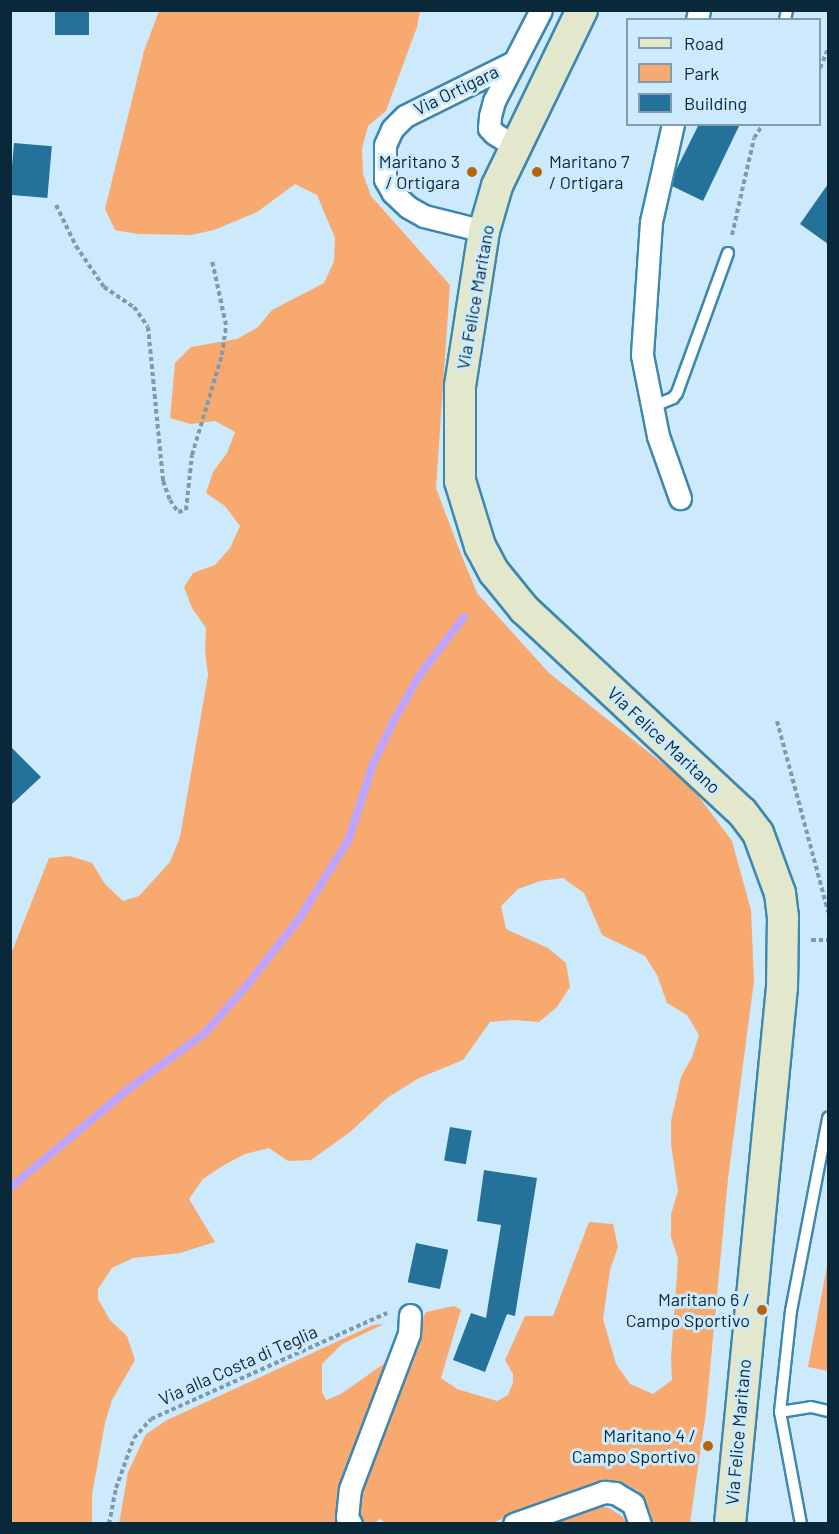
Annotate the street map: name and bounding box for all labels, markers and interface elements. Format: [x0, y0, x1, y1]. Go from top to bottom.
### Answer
legend [626, 18, 821, 126]
text: Road [684, 32, 724, 54]
street label: Via Ortigara [410, 60, 502, 120]
text: Park [684, 62, 719, 84]
text: Building [684, 92, 747, 114]
place label: Maritano 3 / Ortigara [379, 151, 460, 194]
place label: Maritano 7 / Ortigara [549, 151, 629, 194]
marker: Maritano 3 / Ortigara [465, 165, 479, 179]
marker: Maritano 7 / Ortigara [530, 165, 544, 179]
street label: Via Felice Maritano [452, 223, 498, 371]
street label: Via Felice Maritano [603, 682, 725, 798]
place label: Maritano 6 / Campo Sportivo [626, 1289, 750, 1332]
marker: Maritano 6 / Campo Sportivo [755, 1303, 769, 1317]
street label: Via alla Costa di Teglia [155, 1320, 321, 1410]
street label: Via Felice Maritano [721, 1358, 755, 1506]
place label: Maritano 4 / Campo Sportivo [572, 1425, 696, 1468]
marker: Maritano 4 / Campo Sportivo [701, 1439, 715, 1453]

